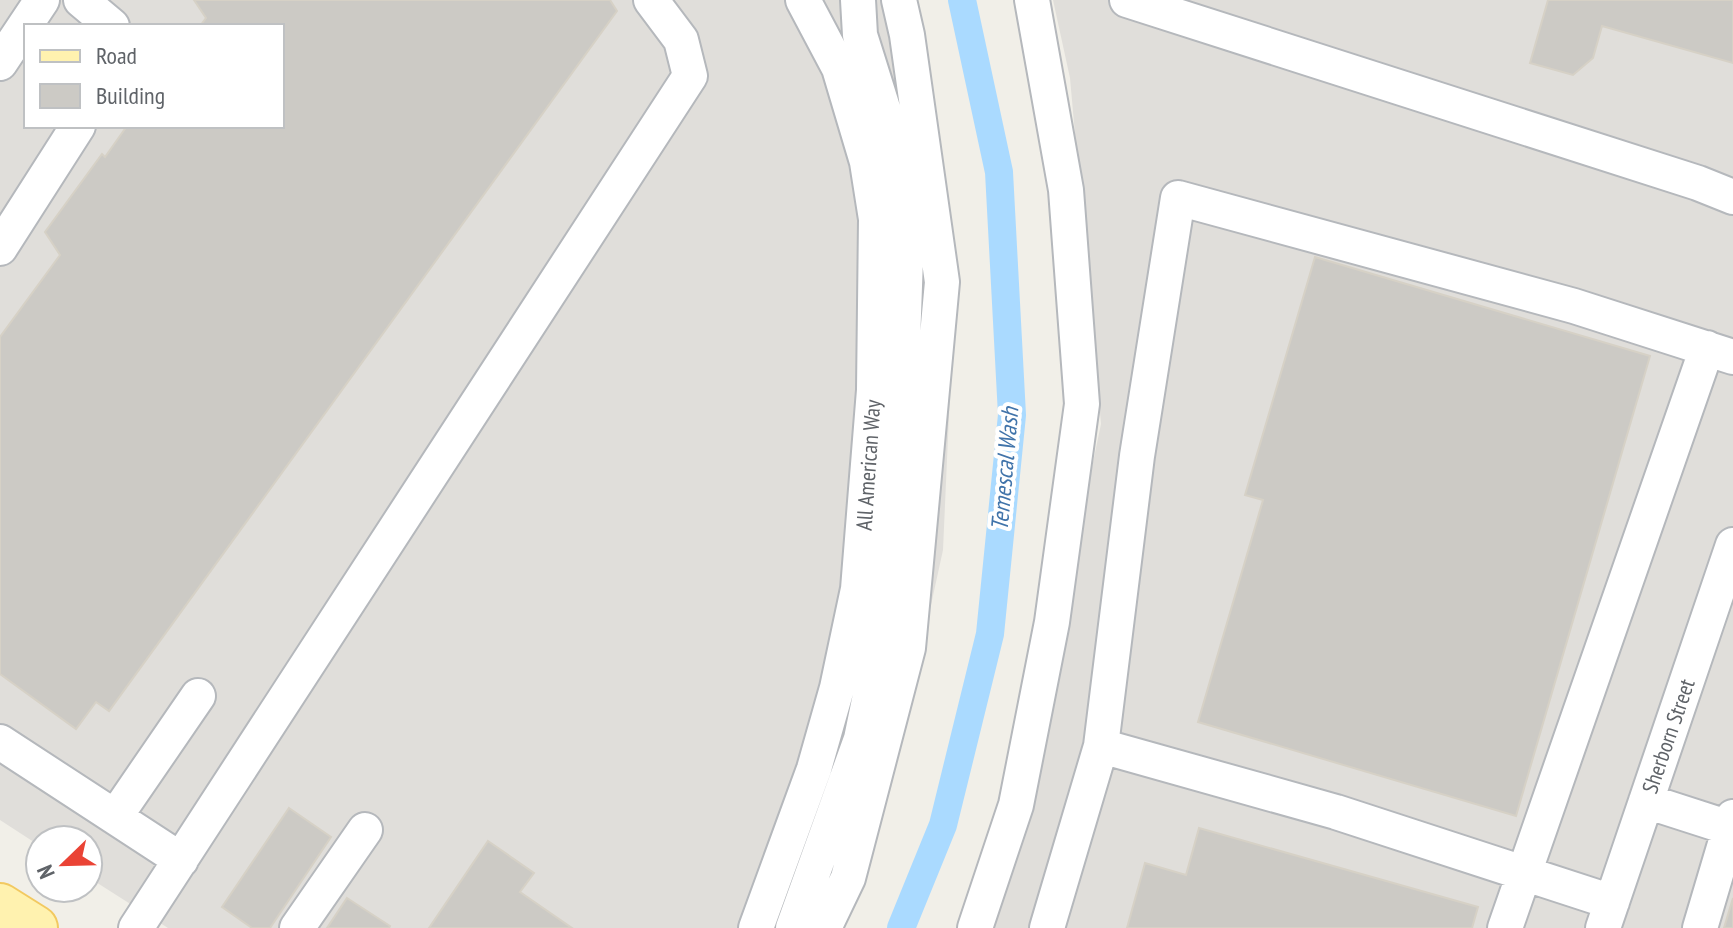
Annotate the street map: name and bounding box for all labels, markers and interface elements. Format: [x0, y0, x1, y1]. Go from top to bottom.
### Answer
legend [24, 24, 284, 128]
text: Road [96, 40, 137, 71]
text: Building [96, 80, 165, 111]
street label: All American Way [849, 398, 887, 531]
water label: Temescal Wash [984, 404, 1025, 532]
street label: Sherborn Street [1635, 675, 1701, 797]
north arrow [24, 824, 104, 904]
text: N [30, 861, 61, 883]

